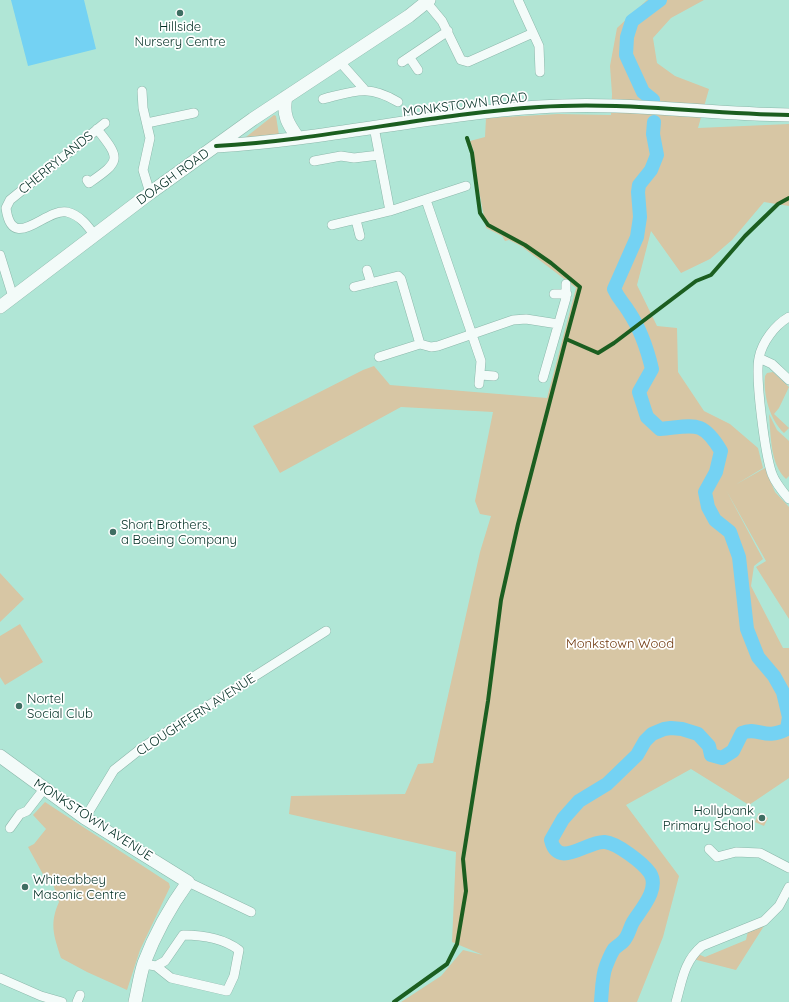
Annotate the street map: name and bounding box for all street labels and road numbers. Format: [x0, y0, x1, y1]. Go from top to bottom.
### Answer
street label: MONKSTOWN ROAD [402, 90, 528, 120]
street label: CHERRYLANDS [16, 128, 96, 198]
street label: DOAGH ROAD [134, 145, 212, 209]
street label: CLOUGHFERN AVENUE [134, 671, 258, 759]
street label: MONKSTOWN AVENUE [31, 776, 155, 864]

